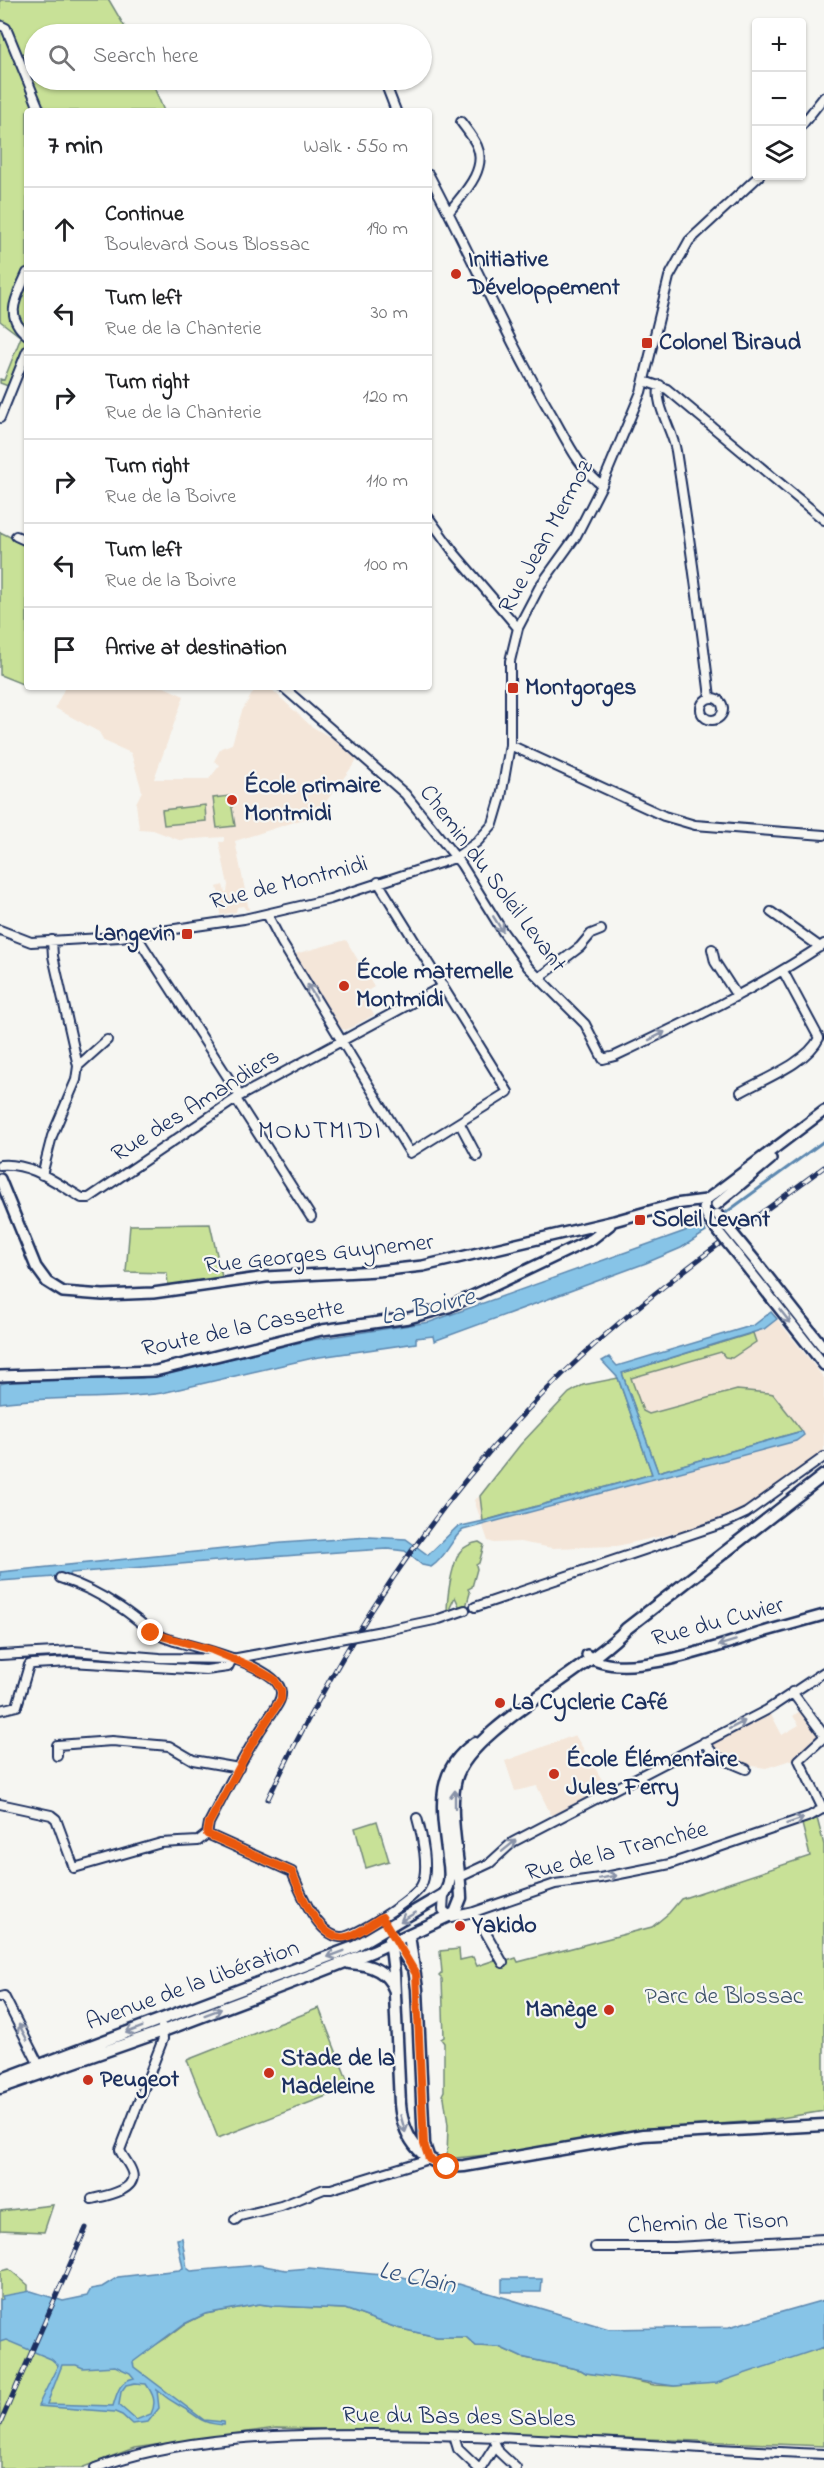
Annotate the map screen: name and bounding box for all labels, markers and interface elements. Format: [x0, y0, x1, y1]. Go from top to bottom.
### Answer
map controls [752, 18, 806, 180]
button: + [752, 18, 806, 72]
search box [24, 24, 432, 90]
icon: search [45, 41, 78, 74]
text: Search here [93, 41, 198, 73]
button: − [752, 72, 806, 126]
button: layers [752, 126, 806, 180]
text: 7 min [48, 128, 103, 166]
text: Walk · 550 m [303, 133, 408, 162]
text: Continue [105, 199, 184, 231]
icon: ahead [48, 213, 81, 246]
text: 190 m [366, 215, 408, 244]
text: Boulevard Sous Blossac [105, 231, 309, 260]
place label: Initiative Développement [467, 243, 621, 306]
marker: Initiative Développement [449, 267, 463, 281]
text: Turn left [105, 283, 182, 315]
icon: left [48, 297, 81, 330]
text: 30 m [371, 299, 408, 328]
text: Rue de la Chanterie [105, 315, 261, 344]
place label: Colonel Biraud [659, 326, 802, 361]
marker: Colonel Biraud [640, 336, 654, 350]
text: Turn right [105, 367, 190, 399]
icon: right [48, 381, 81, 414]
text: 120 m [363, 383, 408, 412]
text: Rue de la Chanterie [105, 399, 261, 428]
text: Turn right [105, 451, 190, 483]
street label: Rue Jean Mermoz [490, 453, 604, 620]
icon: right [48, 465, 81, 498]
text: 110 m [366, 467, 408, 496]
text: Rue de la Boivre [105, 483, 236, 512]
text: Turn left [105, 535, 182, 567]
icon: left [48, 549, 81, 582]
text: 100 m [364, 551, 408, 580]
text: Rue de la Boivre [105, 567, 236, 596]
icon: arrive [48, 633, 81, 666]
text: Arrive at destination [105, 633, 287, 665]
place label: Montgorges [525, 671, 636, 707]
marker: Montgorges [506, 681, 520, 695]
place label: École primaire Montmidi [244, 769, 382, 832]
street label: Chemin du Soleil Levant [410, 778, 574, 980]
marker: École primaire Montmidi [225, 793, 239, 807]
street label: Rue de Montmidi [206, 847, 372, 921]
one-way arrow [492, 915, 504, 932]
place label: Langevin [94, 917, 175, 953]
marker: Langevin [180, 927, 194, 941]
place label: École maternelle Montmidi [356, 955, 514, 1018]
marker: École maternelle Montmidi [337, 979, 351, 993]
one-way arrow [305, 984, 317, 1001]
one-way arrow [648, 1030, 665, 1042]
street label: Rue des Amandiers [105, 1040, 287, 1172]
district label: MONTMIDI [258, 1113, 382, 1151]
place label: Soleil Levant [652, 1203, 771, 1238]
marker: Soleil Levant [633, 1213, 647, 1227]
street label: Rue Georges Guynemer [202, 1225, 436, 1285]
water label: La Boivre [377, 1278, 480, 1337]
street label: Route de la Cassette [139, 1290, 347, 1367]
one-way arrow [779, 1308, 792, 1324]
street label: Rue du Cuvier [648, 1588, 788, 1657]
route end [137, 1619, 163, 1645]
one-way arrow [718, 1638, 737, 1649]
place label: La Cyclerie Café [512, 1686, 669, 1722]
marker: La Cyclerie Café [493, 1696, 507, 1710]
one-way arrow [728, 1719, 746, 1731]
place label: École Élémentaire Jules Ferry [566, 1743, 739, 1807]
marker: École Élémentaire Jules Ferry [547, 1767, 561, 1781]
one-way arrow [449, 1790, 461, 1810]
street label: Rue de la Tranchée [522, 1812, 712, 1892]
one-way arrow [785, 1815, 804, 1826]
one-way arrow [501, 1840, 517, 1853]
one-way arrow [598, 1871, 618, 1882]
place label: Yakido [471, 1909, 537, 1944]
one-way arrow [400, 1911, 417, 1923]
marker: Yakido [453, 1919, 467, 1933]
street label: Avenue de la Libération [81, 1931, 305, 2041]
one-way arrow [327, 1949, 345, 1960]
park label: Parc de Blossac [644, 1980, 804, 2015]
place label: Manège [525, 1993, 598, 2029]
marker: Manège [602, 2003, 616, 2017]
one-way arrow [203, 2005, 222, 2016]
one-way arrow [17, 2024, 29, 2041]
one-way arrow [125, 2025, 143, 2036]
place label: Stade de la Madeleine [281, 2042, 395, 2105]
place label: Peugeot [100, 2063, 180, 2099]
marker: Stade de la Madeleine [262, 2066, 276, 2080]
marker: Peugeot [81, 2073, 95, 2087]
one-way arrow [398, 2114, 410, 2133]
route start [433, 2153, 459, 2179]
street label: Chemin de Tison [627, 2204, 789, 2244]
water label: Le Clain [375, 2252, 460, 2306]
street label: Rue du Bas des Sables [342, 2398, 576, 2438]

